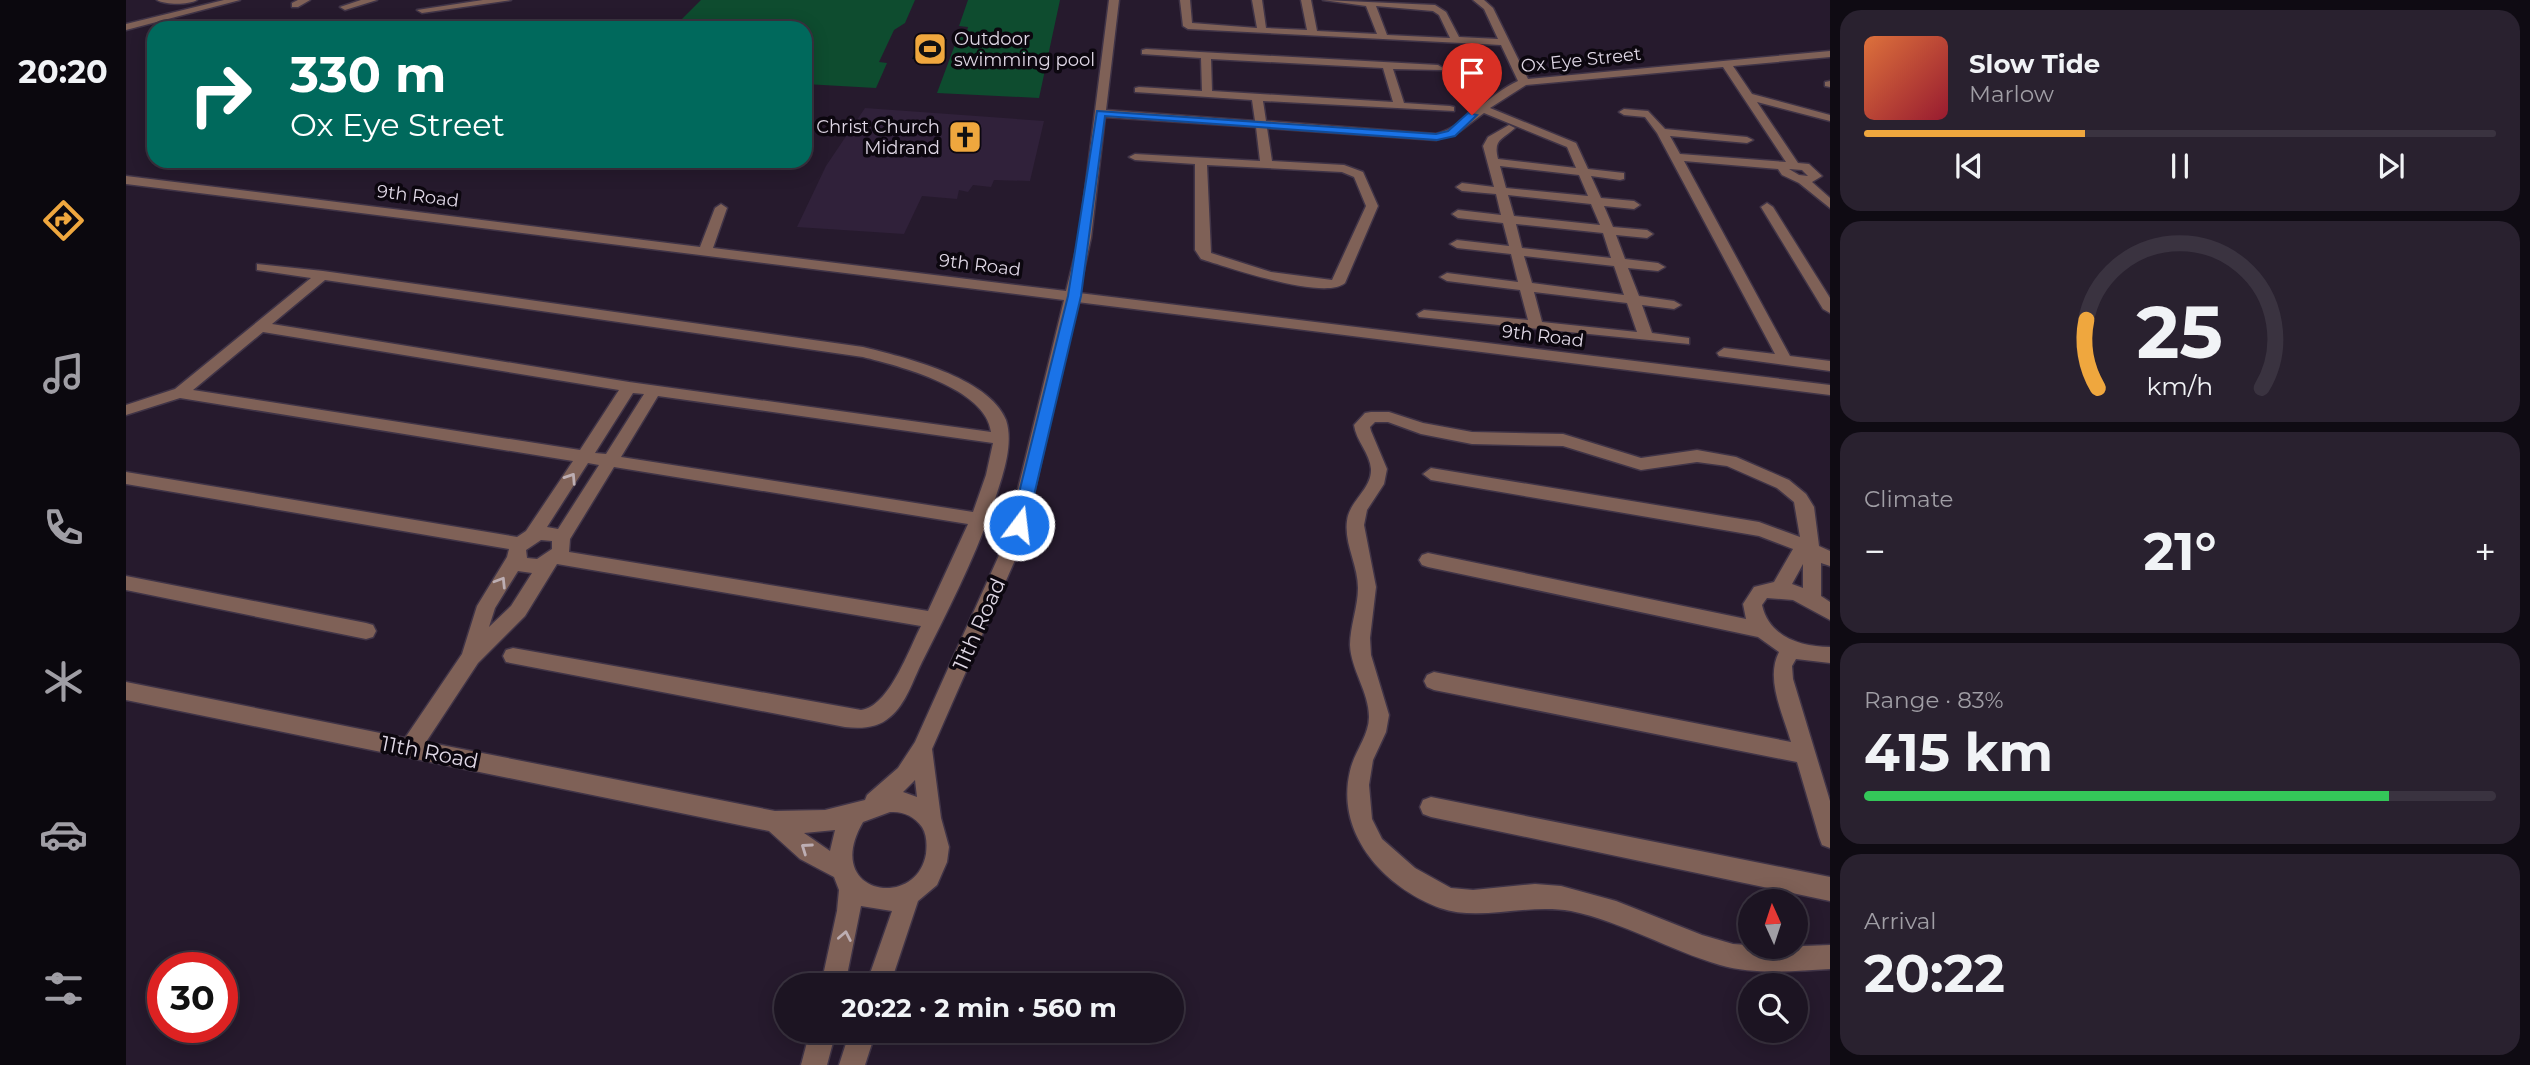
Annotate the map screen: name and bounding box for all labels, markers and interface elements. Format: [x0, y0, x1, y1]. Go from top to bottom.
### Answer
place label: Outdoor swimming pool [954, 28, 1095, 71]
sports icon: Outdoor swimming pool [911, 30, 949, 68]
pin [1442, 43, 1502, 115]
street label: Ox Eye Street [1520, 43, 1642, 77]
text: 330 m [290, 45, 446, 104]
text: Slow Tide [1969, 48, 2100, 80]
icon: right [175, 49, 266, 140]
text: 20:20 [18, 52, 108, 91]
icon: arrive [1453, 54, 1491, 92]
text: Marlow [1969, 80, 2054, 108]
text: Ox Eye Street [290, 105, 505, 144]
place label: Christ Church Midrand [816, 116, 940, 159]
church icon: Christ Church Midrand [946, 118, 984, 156]
icon: previous [1950, 147, 1988, 185]
icon: pause [2161, 147, 2199, 185]
icon: next [2372, 147, 2410, 185]
street label: 9th Road [376, 180, 460, 212]
icon: directions [39, 196, 88, 245]
street label: 9th Road [938, 249, 1022, 281]
text: 25 [2137, 288, 2223, 376]
street label: 9th Road [1501, 320, 1585, 352]
icon: music [39, 349, 88, 398]
text: km/h [2147, 370, 2213, 400]
one-way arrow [562, 473, 575, 486]
text: Climate [1864, 485, 1953, 513]
position arrow [982, 488, 1056, 562]
icon: phone [39, 503, 88, 552]
text: 21° [2144, 520, 2216, 583]
text: − [1864, 528, 1886, 575]
text: + [2474, 528, 2496, 575]
street label: 11th Road [948, 574, 1010, 674]
one-way arrow [493, 577, 506, 590]
icon: climate [39, 657, 88, 706]
text: Range · 83% [1864, 686, 2004, 714]
text: 415 km [1864, 721, 2053, 784]
street label: 11th Road [379, 730, 481, 774]
icon: car [39, 810, 88, 859]
one-way arrow [801, 844, 814, 856]
north arrow [1738, 889, 1808, 959]
map controls [1738, 889, 1808, 1043]
text: Arrival [1864, 907, 1937, 935]
one-way arrow [836, 930, 851, 942]
text: 20:22 [1864, 942, 2005, 1005]
speed limit sign: 30 [147, 952, 238, 1043]
icon: filters [39, 964, 88, 1013]
button: search [1738, 973, 1808, 1043]
text: 20:22 · 2 min · 560 m [841, 992, 1117, 1024]

